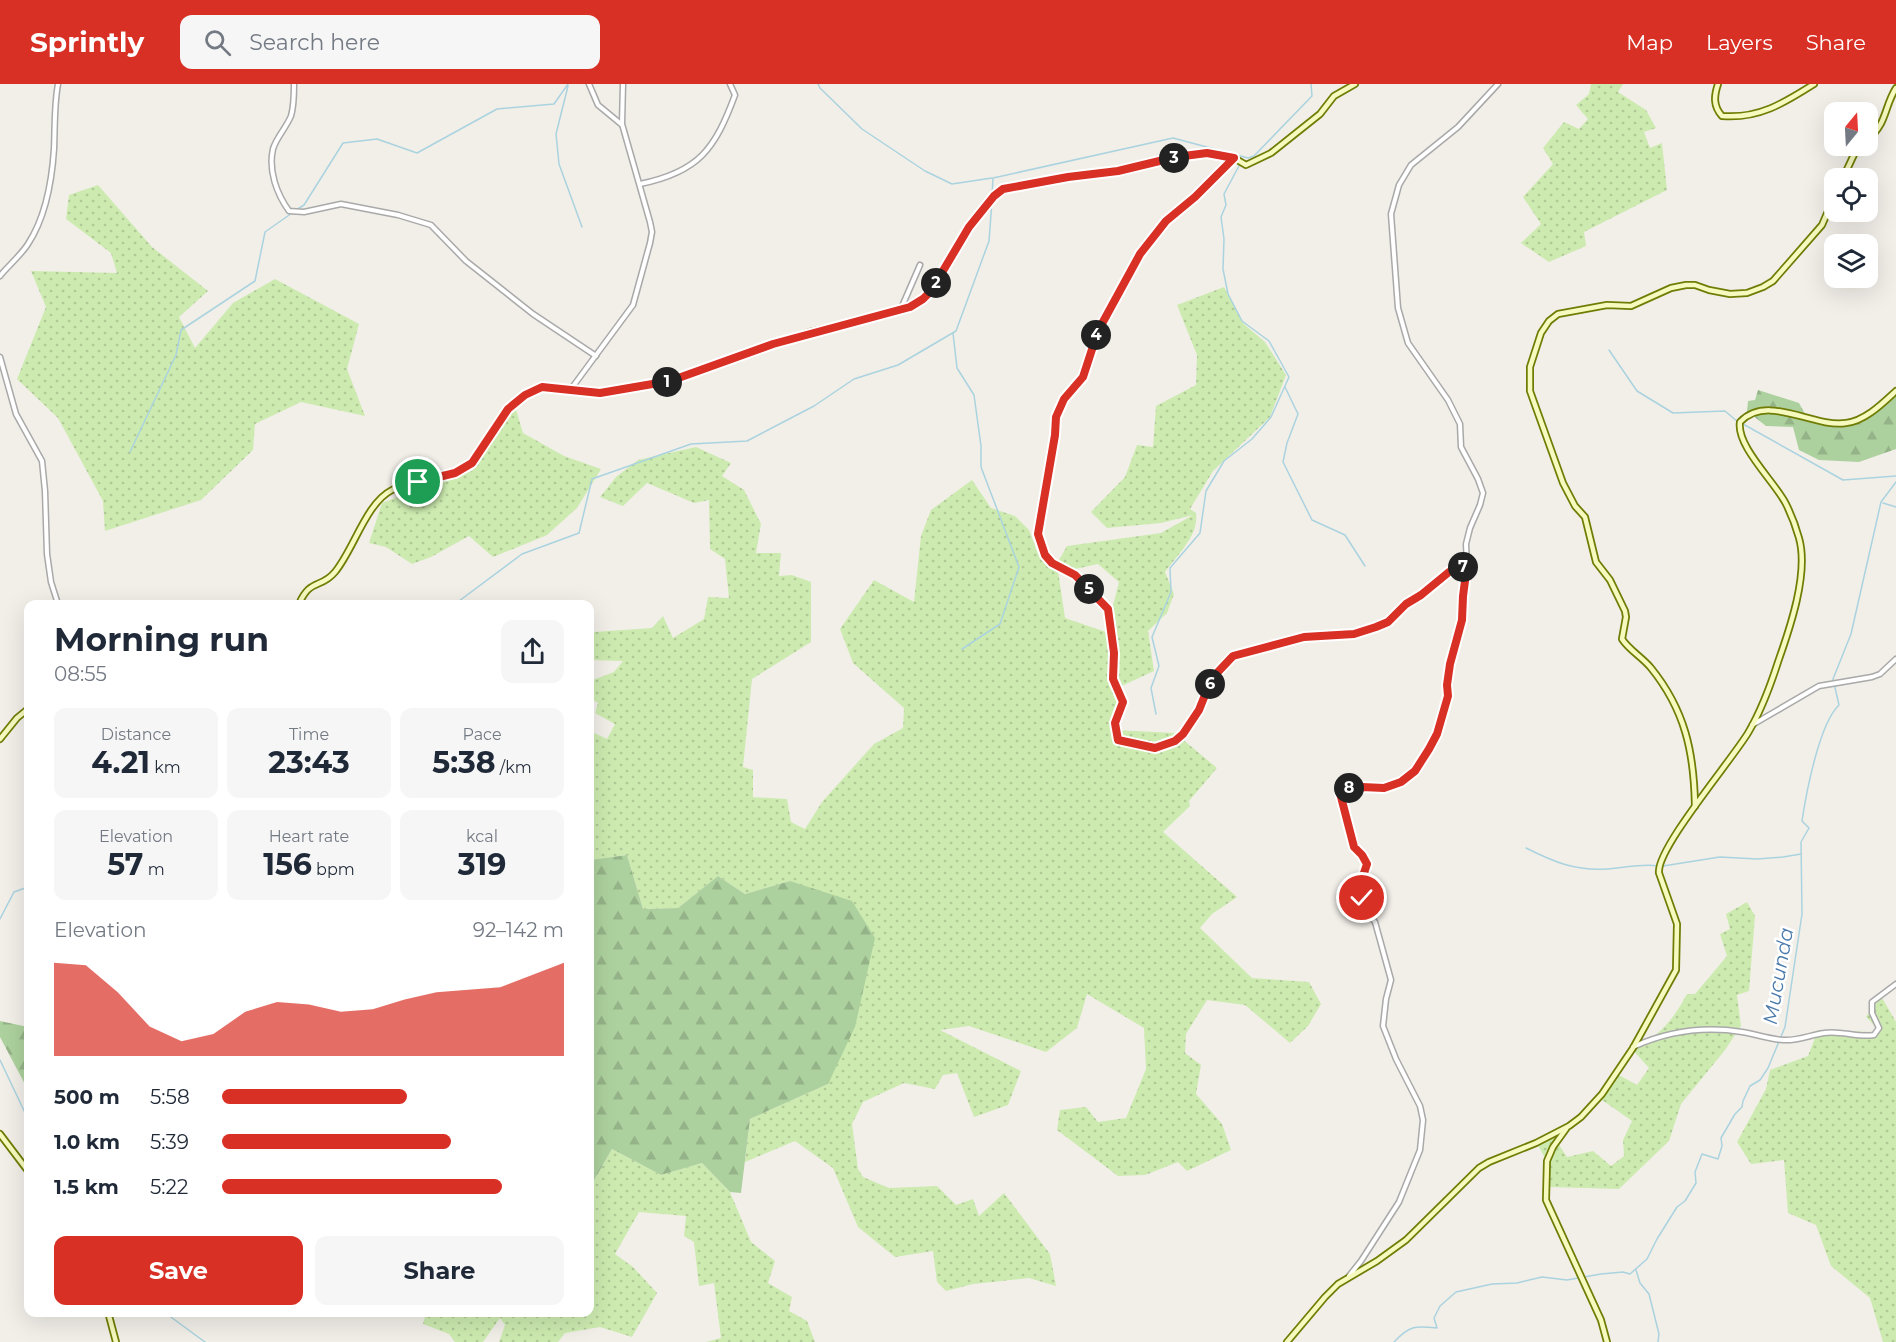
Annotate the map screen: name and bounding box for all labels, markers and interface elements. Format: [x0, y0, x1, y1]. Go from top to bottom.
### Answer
search box [180, 15, 600, 69]
text: Sprintly [30, 25, 144, 59]
icon: search [201, 26, 234, 59]
text: Search here [249, 29, 380, 56]
text: Map [1626, 30, 1673, 55]
text: Layers [1706, 30, 1773, 55]
text: Share [1806, 30, 1866, 55]
north arrow [1824, 102, 1878, 156]
map controls [1824, 102, 1878, 288]
pin: 3 [1159, 143, 1189, 173]
text: 3 [1169, 148, 1179, 167]
button: locate [1824, 168, 1878, 222]
button: layers [1824, 234, 1878, 288]
pin: 2 [921, 268, 951, 298]
text: 2 [931, 273, 941, 292]
pin: 4 [1081, 320, 1111, 350]
text: 4 [1090, 325, 1102, 344]
pin: 1 [652, 367, 682, 397]
text: 1 [664, 372, 670, 391]
pin [392, 456, 443, 507]
icon: arrive [401, 465, 434, 498]
pin: 7 [1448, 552, 1478, 582]
text: 7 [1458, 557, 1468, 576]
pin: 5 [1074, 574, 1104, 604]
text: 5 [1084, 579, 1094, 598]
text: Morning run [54, 619, 269, 659]
button: share [501, 620, 564, 683]
text: 08:55 [54, 662, 107, 686]
pin: 6 [1195, 669, 1225, 699]
text: 6 [1205, 674, 1215, 693]
text: Distance [101, 725, 171, 744]
text: Time [289, 725, 329, 744]
text: Pace [462, 725, 502, 744]
text: 4.21 [91, 744, 150, 781]
text: 23:43 [268, 744, 350, 781]
text: 5:38 [432, 744, 496, 781]
text: km [150, 758, 181, 777]
text: /km [496, 758, 532, 777]
pin: 8 [1334, 773, 1364, 803]
text: 8 [1344, 778, 1354, 797]
text: Elevation [99, 827, 173, 846]
text: Heart rate [269, 827, 349, 846]
text: kcal [466, 827, 498, 846]
text: 57 [107, 846, 143, 883]
text: 156 [263, 846, 312, 883]
text: 319 [458, 846, 506, 883]
text: m [143, 860, 165, 879]
text: bpm [312, 860, 355, 879]
pin [1336, 872, 1387, 923]
icon: check [1345, 881, 1378, 914]
text: Elevation [54, 918, 146, 942]
text: 92–142 m [473, 918, 564, 942]
water label: Mucunda [1758, 926, 1798, 1026]
text: 500 m [54, 1085, 120, 1109]
text: 5:58 [150, 1085, 190, 1109]
text: 1.0 km [54, 1130, 120, 1154]
text: 5:39 [150, 1130, 189, 1154]
text: 1.5 km [54, 1175, 119, 1199]
text: 5:22 [150, 1175, 188, 1199]
button: Save [54, 1236, 303, 1305]
button: Share [315, 1236, 564, 1305]

